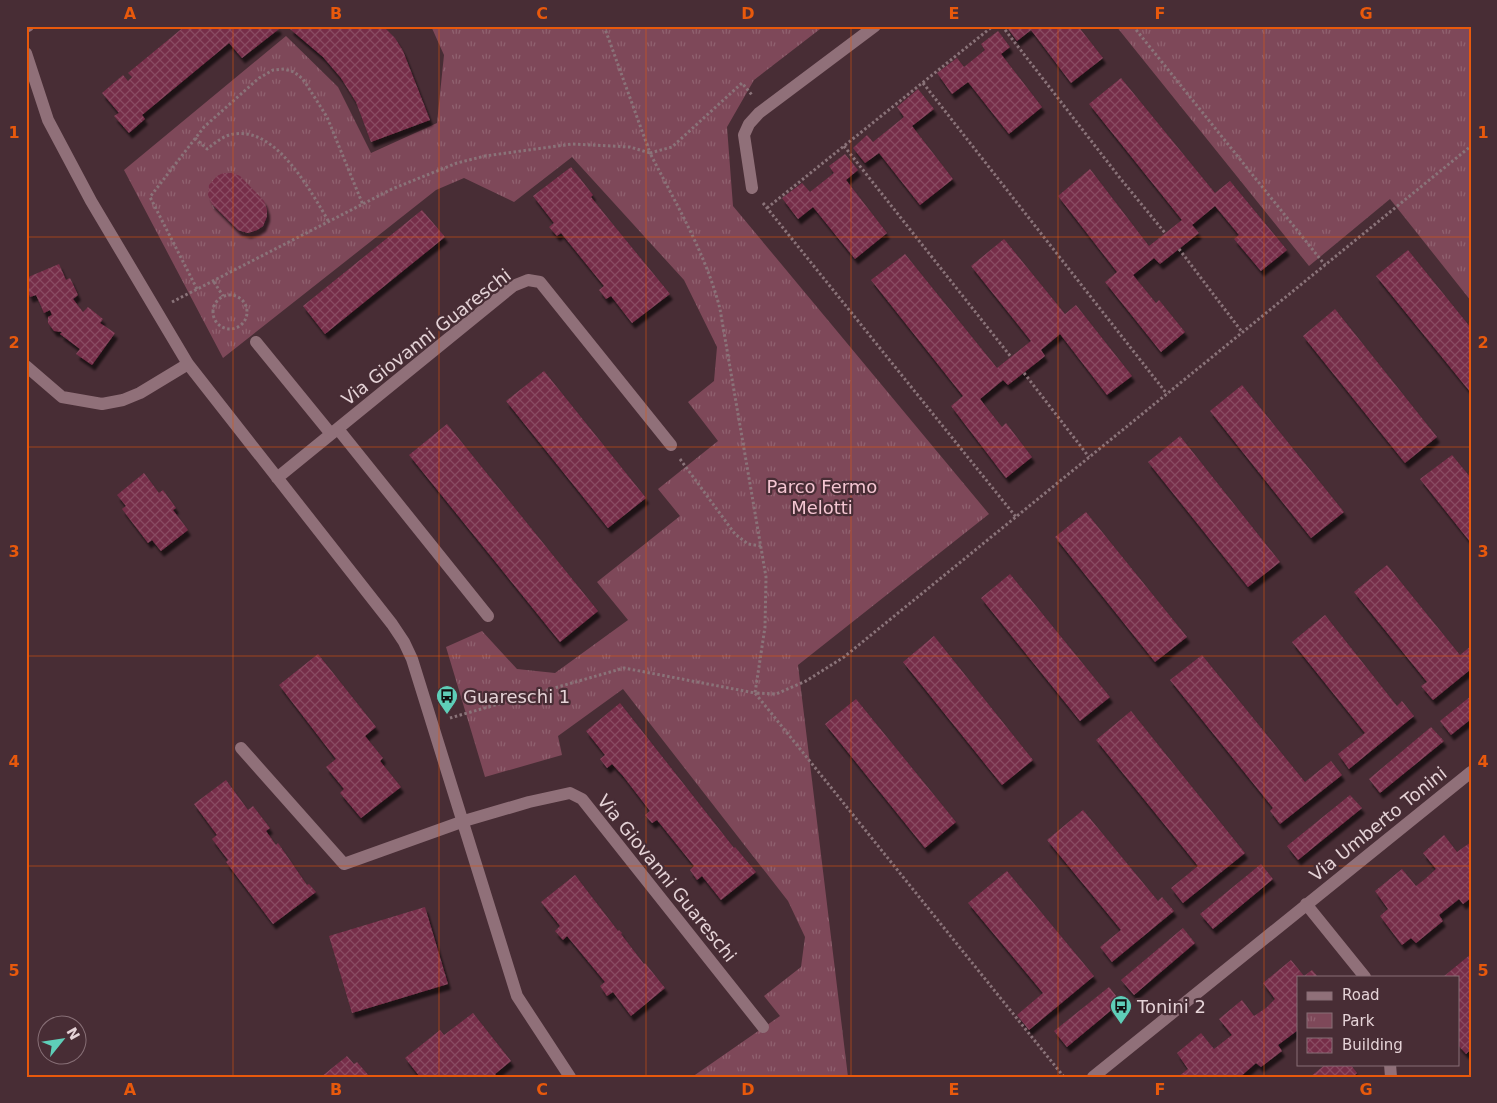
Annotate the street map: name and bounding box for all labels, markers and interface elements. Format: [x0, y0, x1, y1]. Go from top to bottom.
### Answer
text: A [124, 4, 137, 23]
text: B [330, 4, 342, 23]
text: C [536, 4, 548, 23]
text: D [741, 4, 755, 23]
text: E [949, 4, 959, 23]
text: F [1155, 4, 1165, 23]
text: G [1359, 4, 1373, 23]
text: 1 [8, 123, 20, 142]
text: 1 [1477, 123, 1489, 142]
street label: Via Giovanni Guareschi [337, 264, 515, 410]
text: 2 [8, 333, 20, 352]
text: 2 [1477, 333, 1489, 352]
park label: Parco Fermo Melotti [767, 476, 877, 518]
text: 3 [8, 542, 20, 561]
text: 3 [1477, 542, 1489, 561]
bus stop icon: Guareschi 1 [435, 684, 459, 715]
place label: Guareschi 1 [463, 686, 570, 707]
text: 4 [8, 752, 20, 771]
text: 4 [1477, 752, 1489, 771]
street label: Via Umberto Tonini [1305, 762, 1451, 886]
street label: Via Giovanni Guareschi [593, 790, 741, 966]
text: 5 [8, 961, 20, 980]
text: 5 [1477, 961, 1489, 980]
legend [1297, 976, 1460, 1066]
text: Road [1342, 986, 1380, 1004]
bus stop icon: Tonini 2 [1109, 994, 1133, 1025]
place label: Tonini 2 [1136, 996, 1206, 1017]
text: Park [1342, 1012, 1375, 1030]
north arrow [38, 1016, 88, 1066]
text: N [63, 1024, 83, 1043]
text: Building [1342, 1036, 1403, 1054]
text: A [124, 1080, 137, 1099]
text: B [330, 1080, 342, 1099]
text: C [536, 1080, 548, 1099]
text: D [741, 1080, 755, 1099]
text: E [949, 1080, 959, 1099]
text: F [1155, 1080, 1165, 1099]
text: G [1359, 1080, 1373, 1099]

